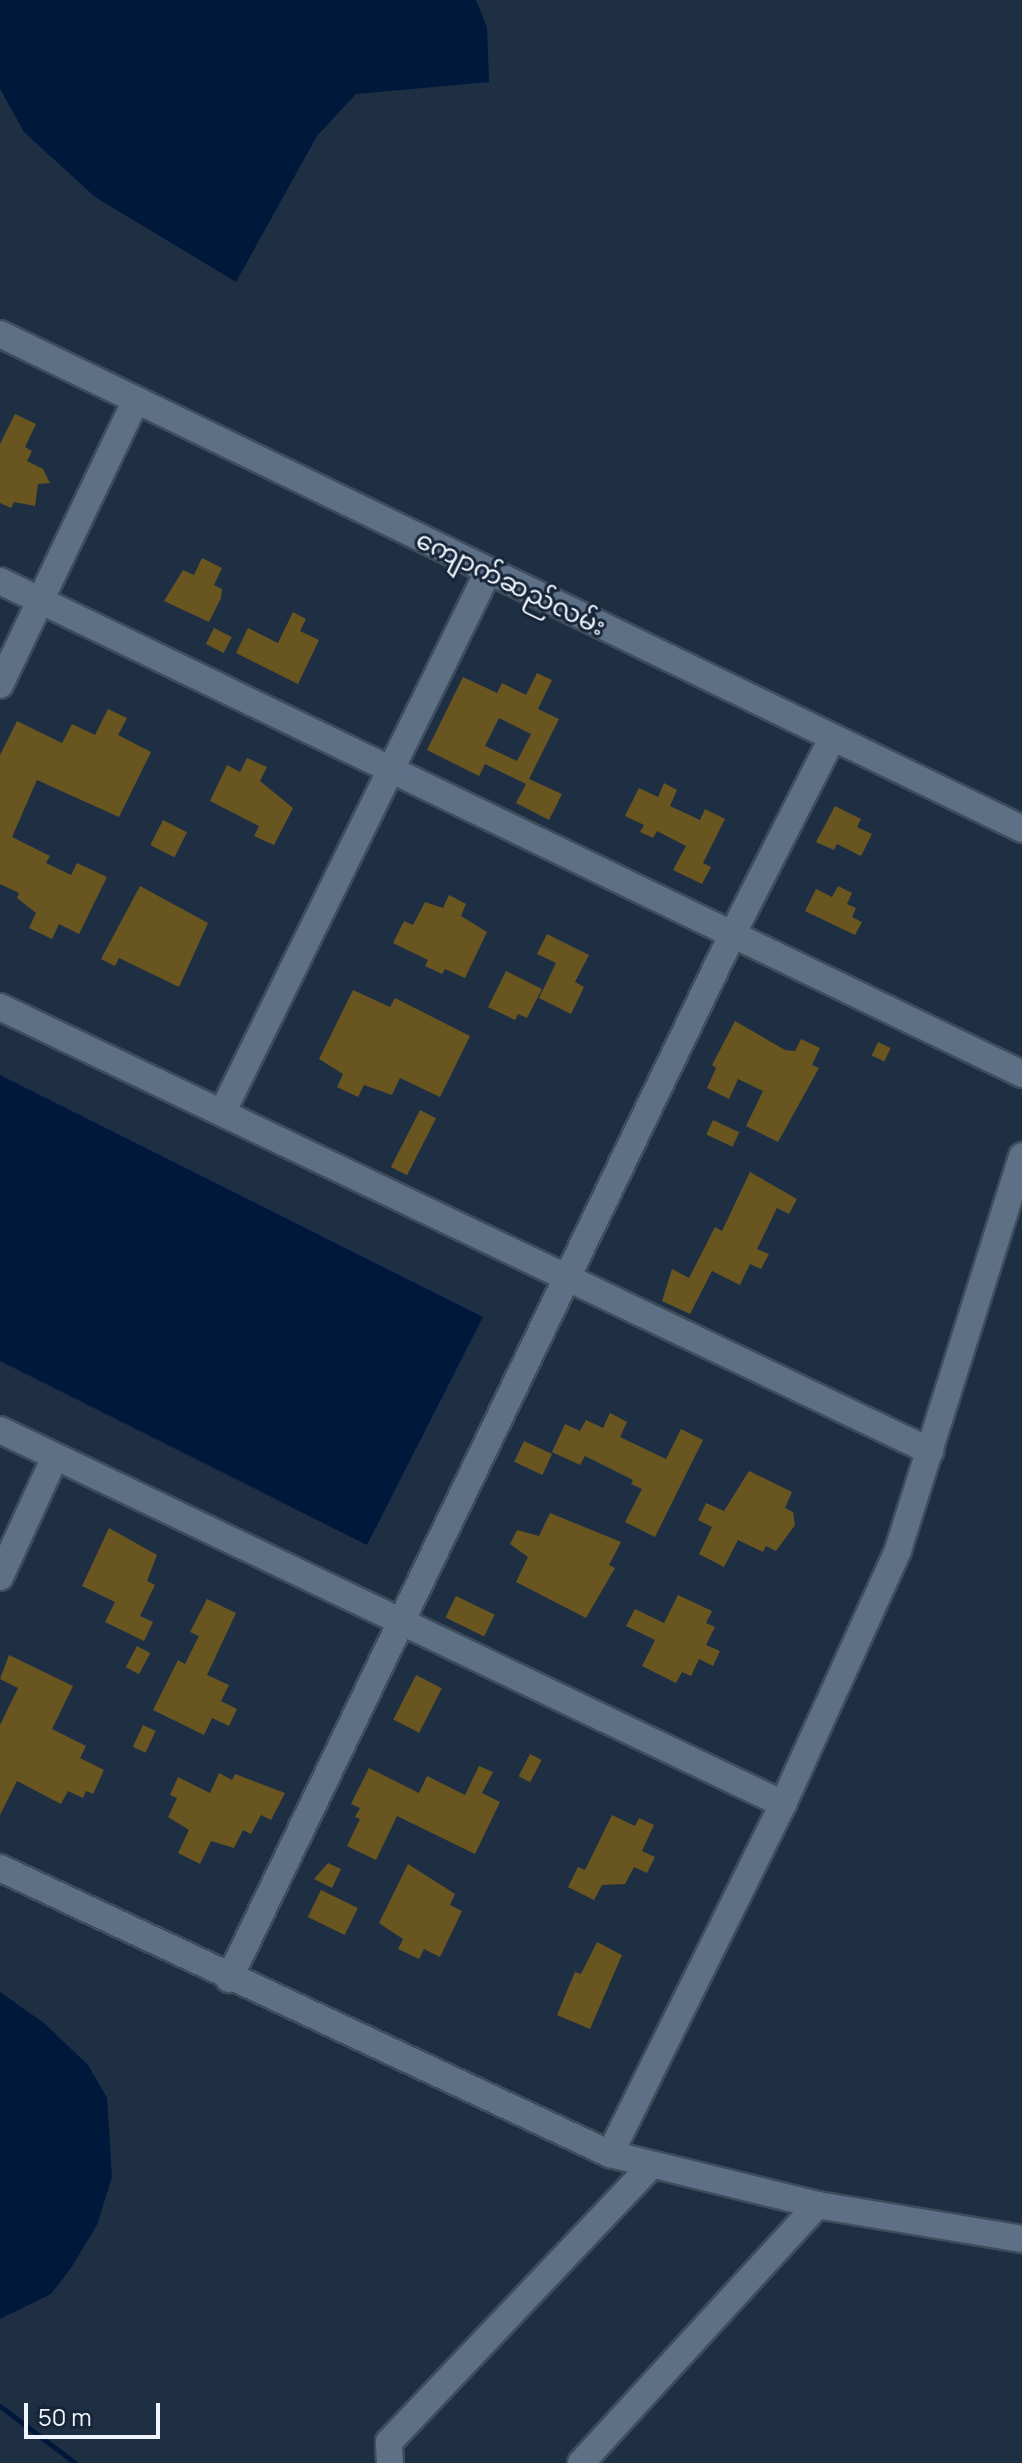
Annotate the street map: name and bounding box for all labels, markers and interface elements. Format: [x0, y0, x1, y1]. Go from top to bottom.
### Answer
street label: ကျောက်ဆည်လမ်း [411, 524, 611, 642]
scale bar [28, 2387, 164, 2437]
text: 50 m [38, 2400, 92, 2433]

